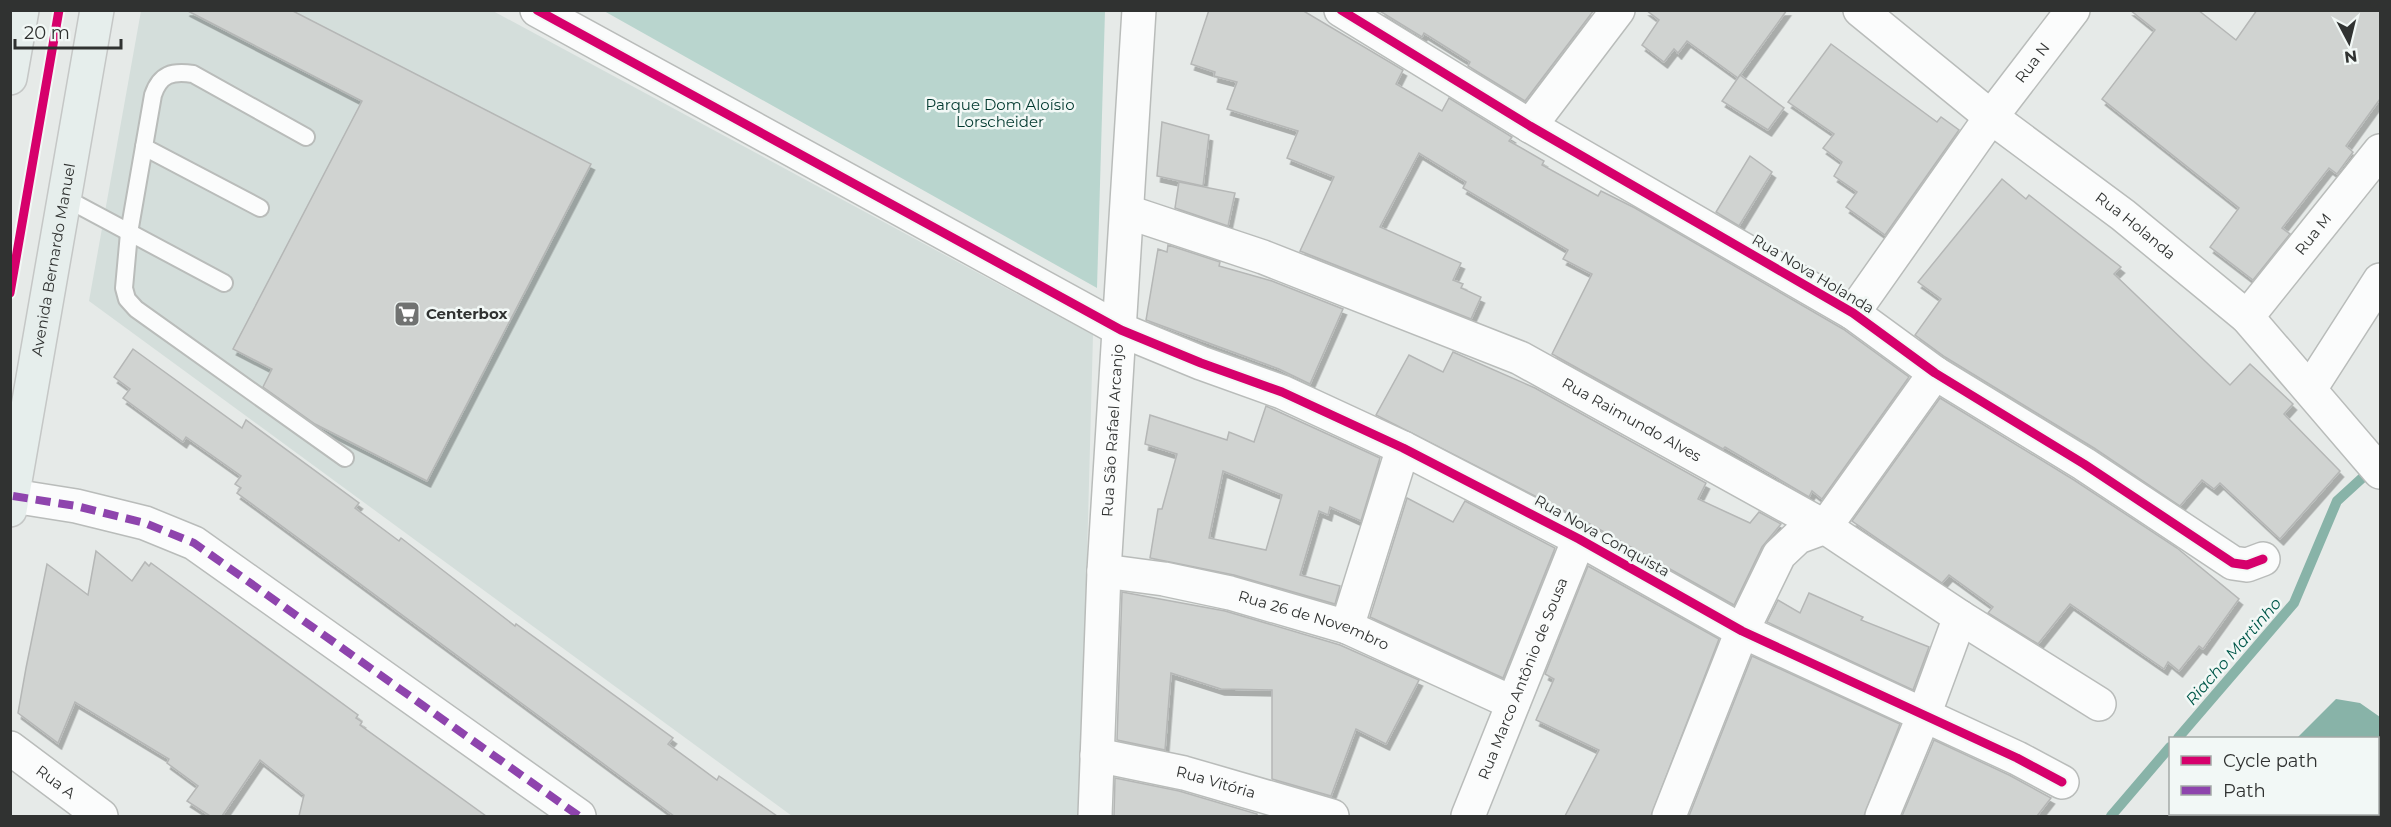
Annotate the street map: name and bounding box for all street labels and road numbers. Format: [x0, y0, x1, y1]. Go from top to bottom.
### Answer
street label: Rua N [2011, 38, 2054, 87]
street label: Avenida Bernardo Manuel [27, 162, 79, 358]
street label: Rua Holanda [2092, 188, 2180, 263]
street label: Rua M [2290, 209, 2335, 259]
street label: Rua Nova Holanda [1749, 230, 1878, 318]
street label: Rua São Rafael Arcanjo [1097, 343, 1127, 517]
street label: Rua Raimundo Alves [1559, 373, 1705, 466]
street label: Rua Nova Conquista [1531, 490, 1673, 581]
street label: Rua Marco Antônio de Sousa [1474, 575, 1572, 782]
street label: Rua 26 de Novembro [1236, 586, 1392, 654]
street label: Rua A [32, 761, 80, 803]
street label: Rua Vitória [1175, 762, 1258, 802]

